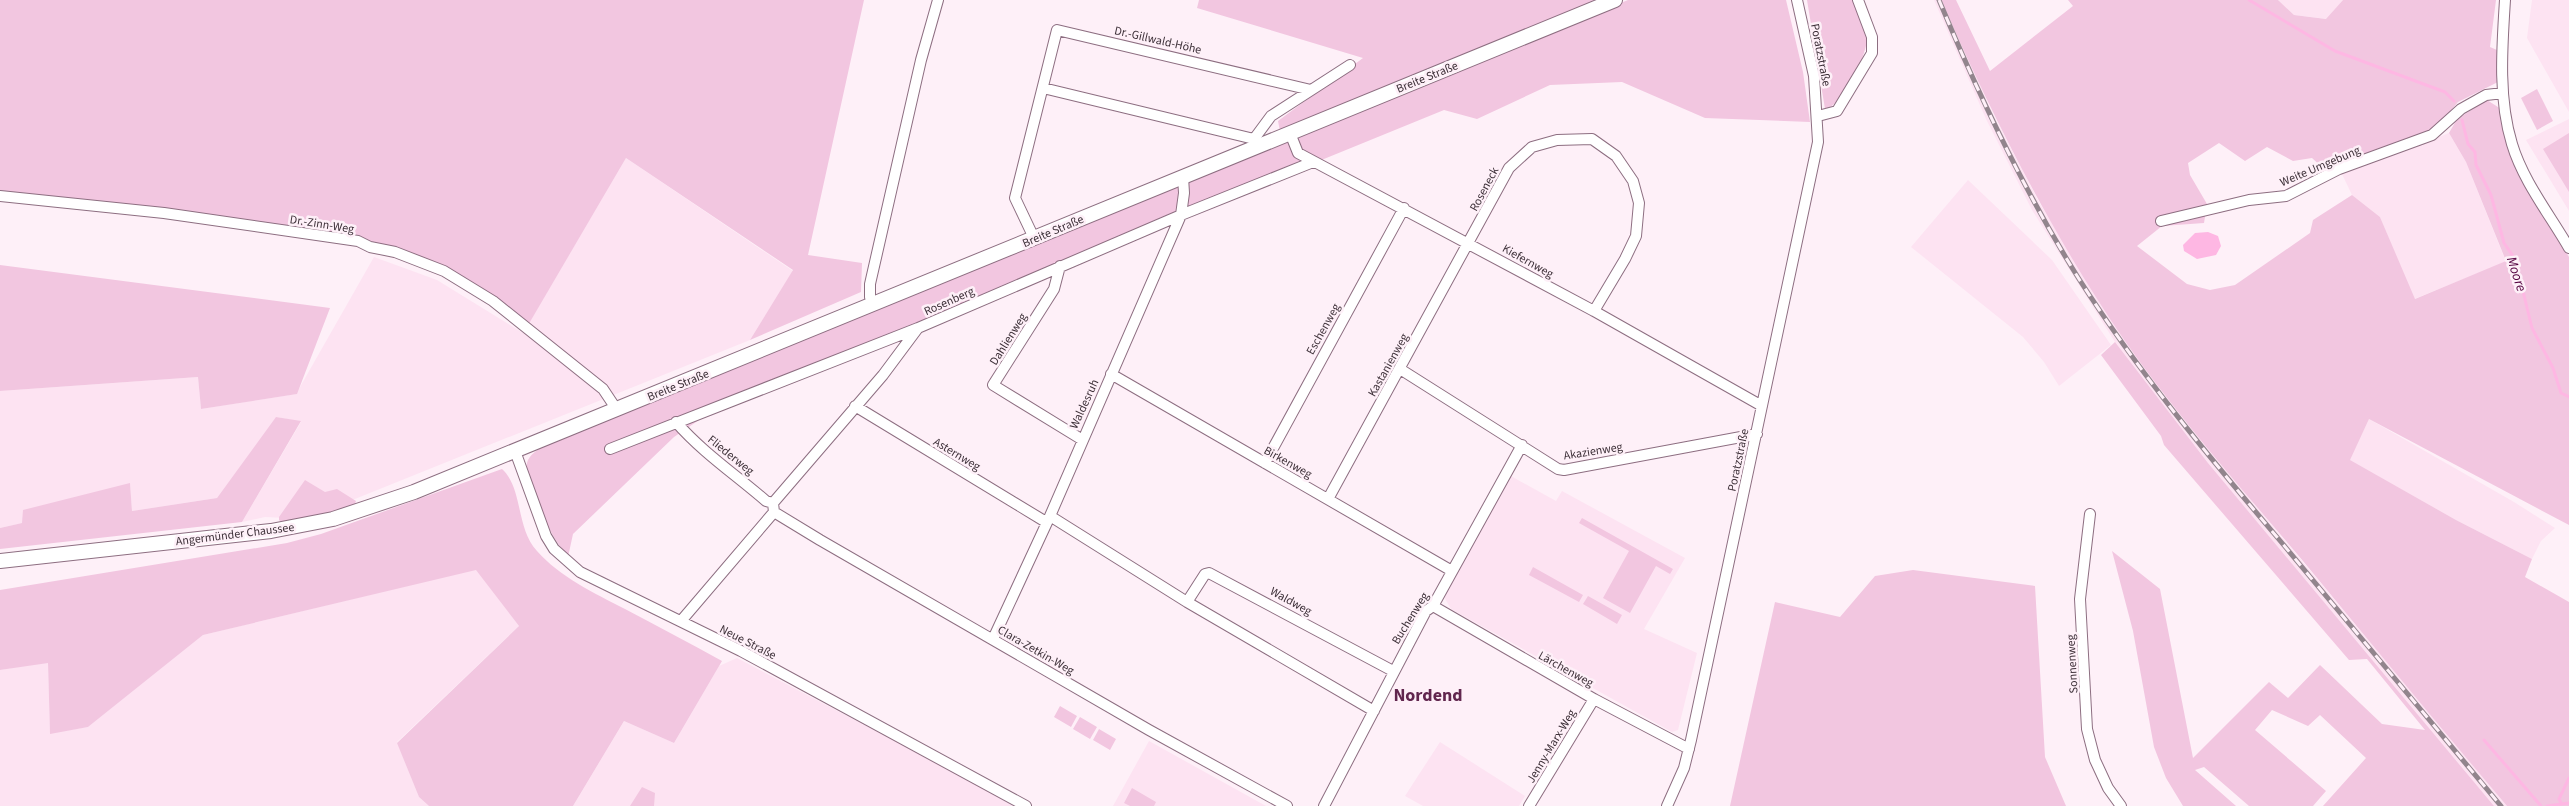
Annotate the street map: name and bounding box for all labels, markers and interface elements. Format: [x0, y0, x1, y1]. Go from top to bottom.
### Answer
street label: Dr.-Gillwald-Höhe [1113, 22, 1203, 59]
street label: Poratzstraße [1806, 22, 1835, 88]
street label: Breite Straße [1394, 57, 1461, 98]
street label: Weite Umgebung [2277, 142, 2363, 191]
street label: Roseneck [1466, 164, 1503, 214]
street label: Dr.-Zinn-Weg [289, 211, 355, 238]
street label: Breite Straße [1020, 211, 1087, 252]
street label: Kiefernweg [1499, 240, 1557, 283]
water label: Moore [2501, 254, 2531, 295]
street label: Rosenberg [921, 283, 977, 320]
street label: Eschenweg [1302, 300, 1345, 358]
street label: Dahlienweg [986, 310, 1031, 369]
street label: Kastanienweg [1364, 330, 1413, 400]
street label: Breite Straße [645, 365, 712, 406]
street label: Waldesruh [1066, 377, 1103, 432]
street label: Poratzstraße [1724, 427, 1753, 493]
street label: Fliederweg [704, 431, 758, 479]
street label: Asternweg [930, 434, 984, 475]
street label: Akazienweg [1562, 438, 1624, 465]
street label: Birkenweg [1261, 442, 1315, 483]
street label: Angermünder Chaussee [175, 519, 295, 550]
street label: Waldweg [1267, 583, 1315, 620]
street label: Buchenweg [1388, 589, 1433, 648]
street label: Neue Straße [716, 621, 779, 664]
street label: Clara-Zetkin-Weg [994, 622, 1077, 679]
street label: Sonnenweg [2062, 634, 2083, 694]
street label: Lärchenweg [1535, 647, 1597, 692]
district label: Nordend [1393, 683, 1463, 708]
street label: Jenny-Marx-Weg [1523, 706, 1580, 786]

